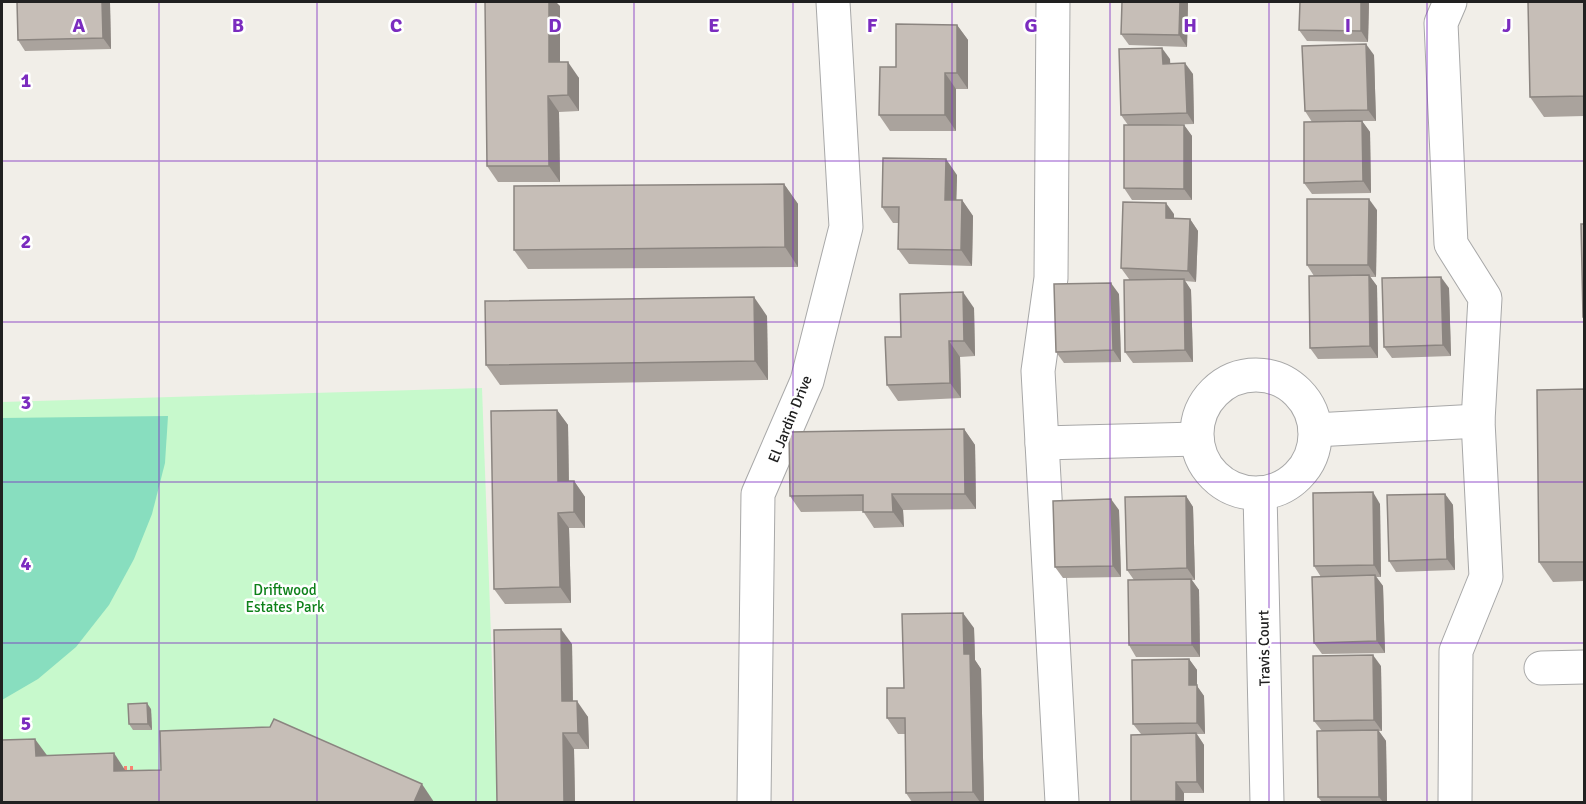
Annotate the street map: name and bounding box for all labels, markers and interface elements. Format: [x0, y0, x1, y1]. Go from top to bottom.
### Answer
text: A [73, 13, 86, 38]
text: B [232, 13, 244, 38]
text: C [390, 13, 402, 38]
text: D [548, 13, 562, 38]
text: E [708, 13, 720, 38]
text: F [867, 13, 878, 38]
text: G [1024, 13, 1038, 38]
text: H [1183, 13, 1197, 38]
text: I [1345, 13, 1351, 38]
text: J [1502, 13, 1512, 38]
text: 1 [21, 68, 32, 93]
text: 2 [21, 229, 31, 254]
street label: El Jardin Drive [764, 373, 816, 465]
text: 3 [21, 390, 31, 415]
text: 4 [21, 551, 32, 576]
park label: Driftwood Estates Park [245, 581, 325, 616]
street label: Travis Court [1254, 610, 1274, 686]
text: 5 [21, 711, 31, 736]

